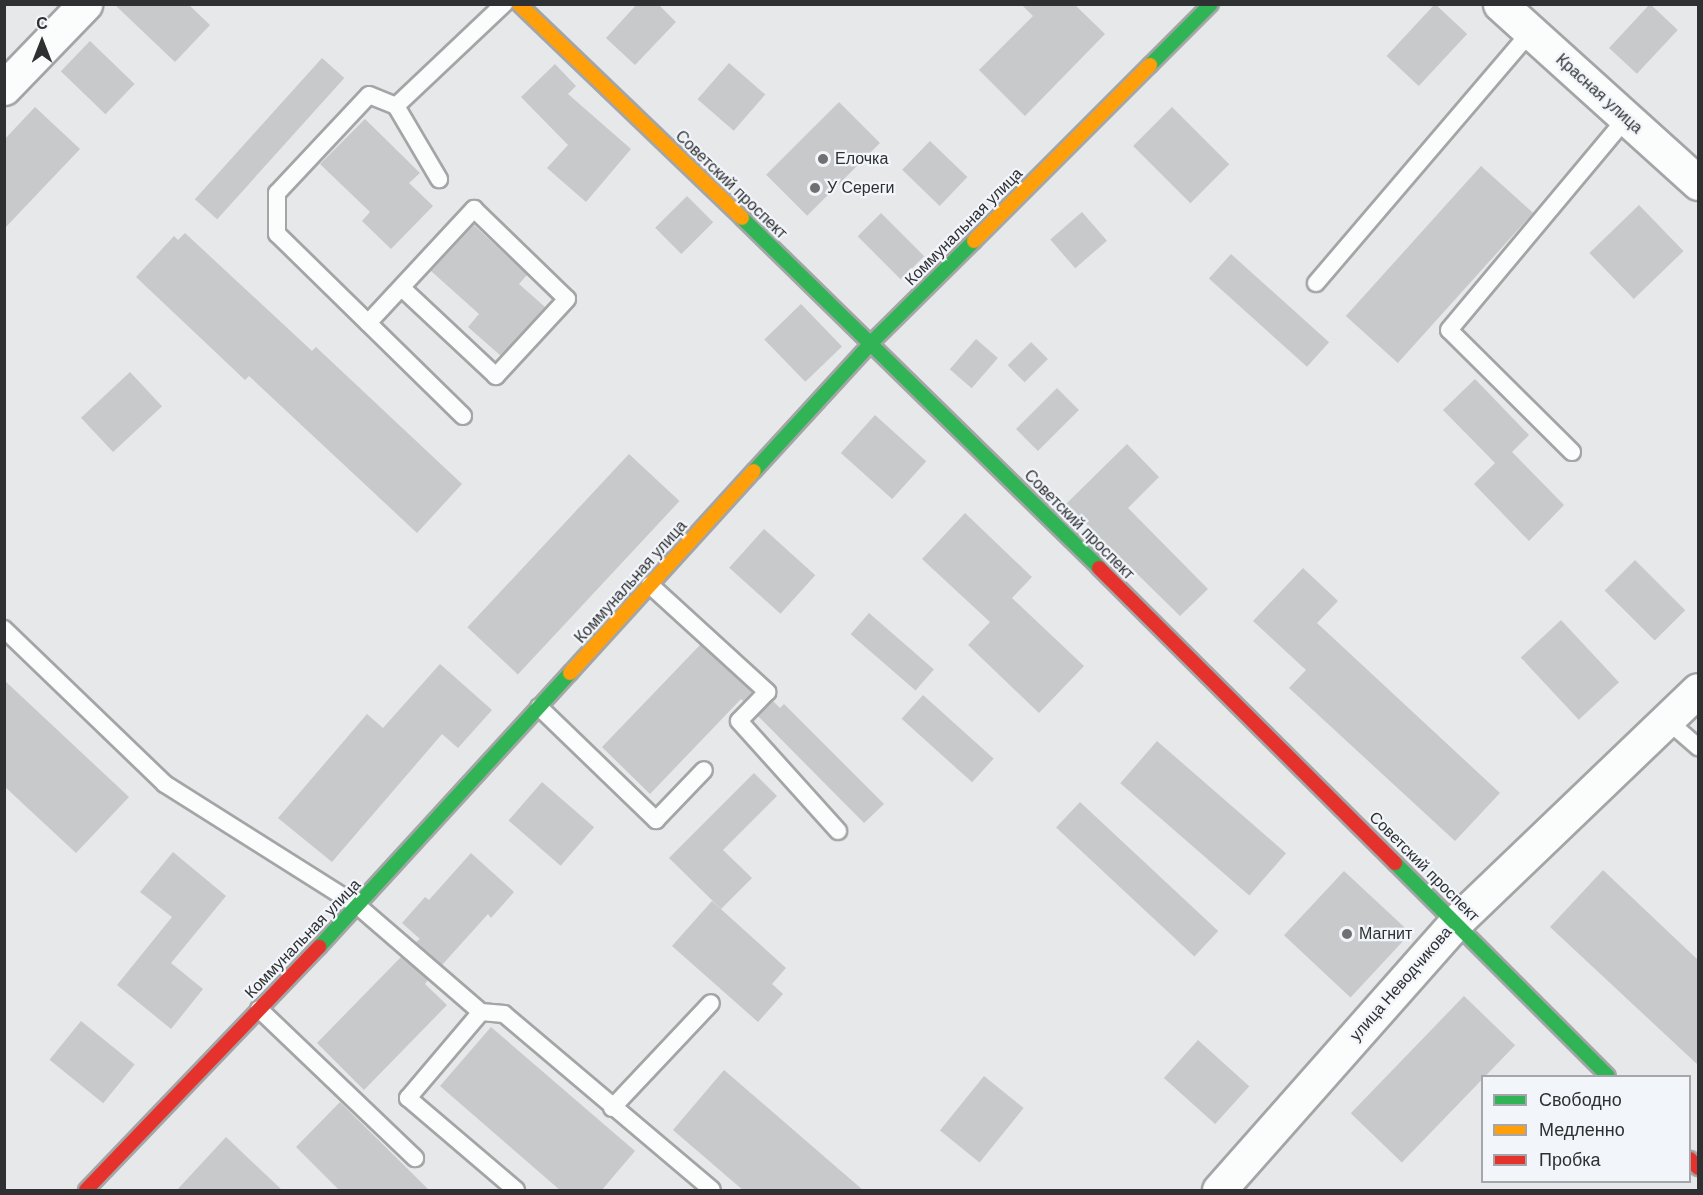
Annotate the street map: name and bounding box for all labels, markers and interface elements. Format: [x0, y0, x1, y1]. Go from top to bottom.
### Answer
north arrow [12, 12, 72, 72]
text: С [36, 13, 48, 34]
street label: Красная улица [1552, 50, 1646, 138]
street label: Советский проспект [671, 127, 791, 243]
place label: Елочка [835, 149, 888, 169]
marker: Елочка [816, 152, 830, 166]
street label: Коммунальная улица [901, 164, 1027, 290]
place label: У Сереги [827, 178, 894, 198]
marker: У Сереги [808, 181, 822, 195]
street label: Советский проспект [1020, 466, 1138, 584]
street label: Коммунальная улица [571, 517, 691, 647]
street label: Советский проспект [1365, 808, 1483, 926]
street label: Коммунальная улица [241, 875, 365, 1003]
street label: улица Неводчикова [1346, 923, 1456, 1045]
place label: Магнит [1359, 924, 1412, 944]
marker: Магнит [1340, 927, 1354, 941]
legend [1481, 1075, 1691, 1183]
text: Свободно [1539, 1088, 1622, 1112]
text: Медленно [1539, 1118, 1625, 1142]
text: Пробка [1539, 1148, 1601, 1172]

